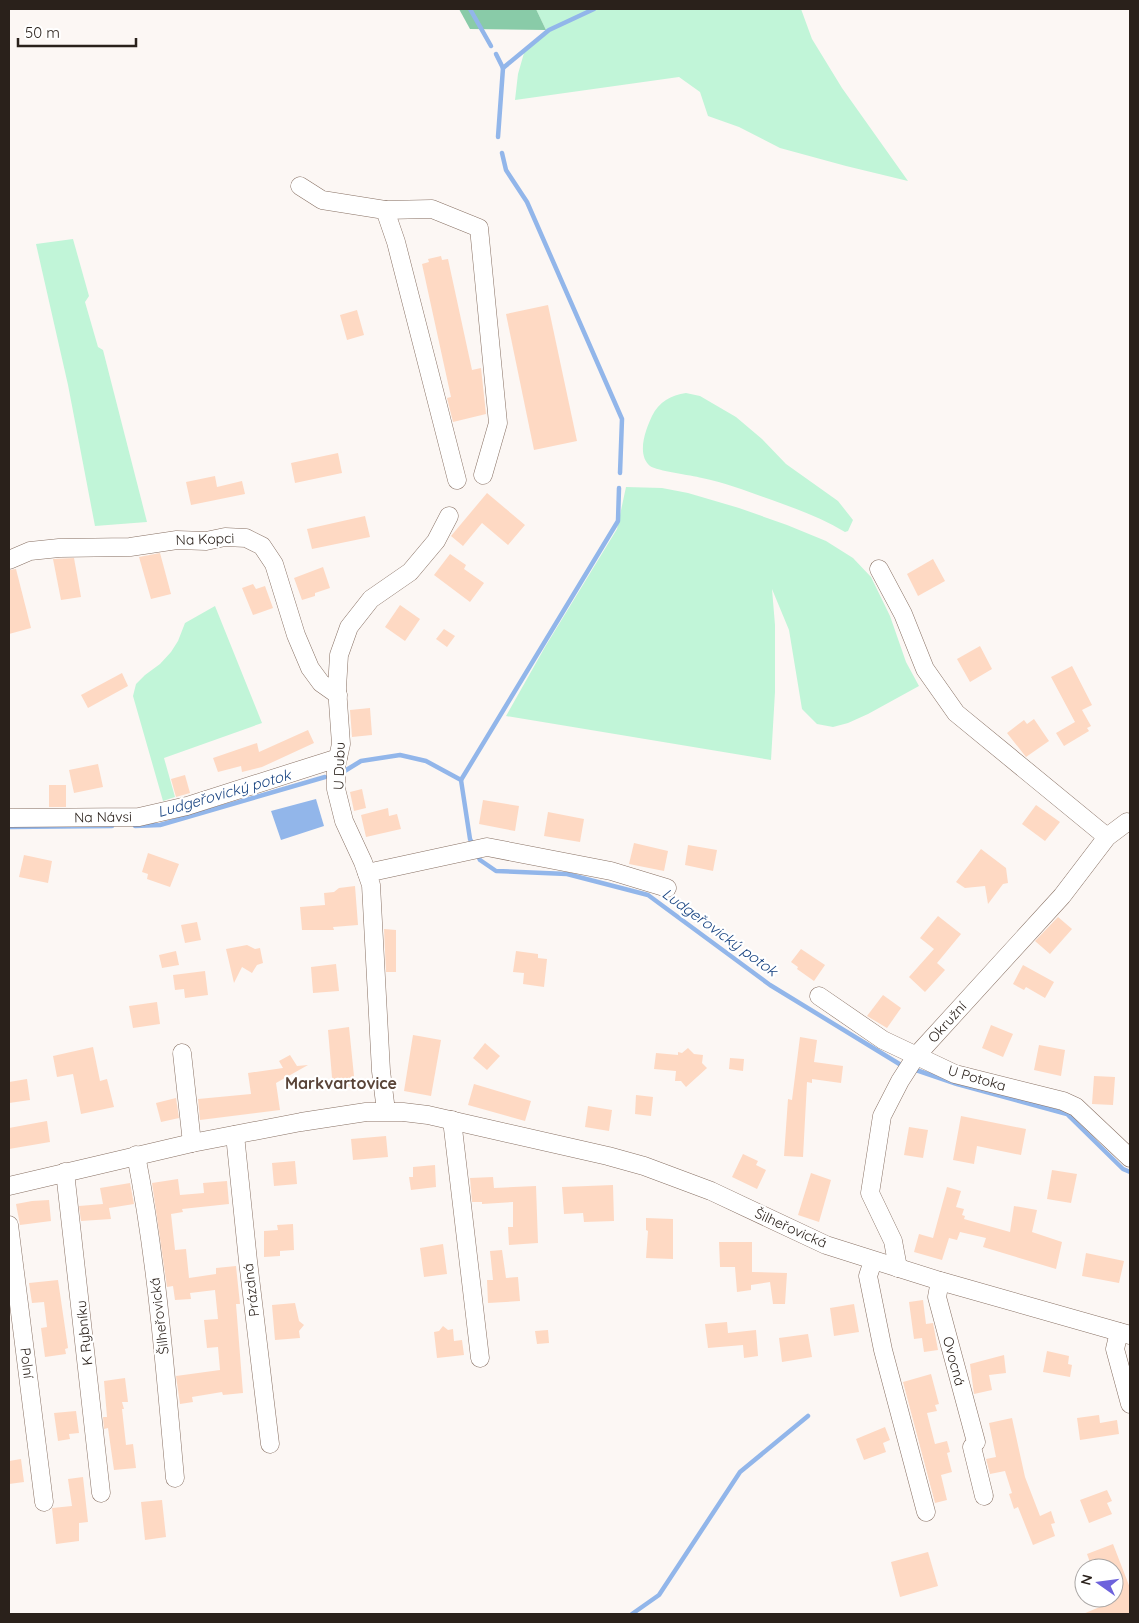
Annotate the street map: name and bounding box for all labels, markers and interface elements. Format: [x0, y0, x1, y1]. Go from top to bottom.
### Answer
scale bar [18, 15, 135, 47]
text: 50 m [25, 23, 60, 42]
street label: Na Kopci [175, 529, 235, 549]
street label: U Dubu [329, 742, 349, 790]
water label: Ludgeřovický potok [155, 764, 295, 821]
street label: Na Návsi [74, 807, 132, 827]
water label: Ludgeřovický potok [659, 884, 783, 981]
street label: Okružní [924, 998, 970, 1046]
street label: U Potoka [946, 1061, 1008, 1095]
district label: Markvartovice [285, 1073, 397, 1093]
street label: Šilheřovická [752, 1204, 830, 1252]
street label: Prázdná [239, 1262, 263, 1318]
street label: Šilheřovická [145, 1277, 173, 1355]
street label: K Rybníku [72, 1299, 96, 1367]
street label: Ovocná [939, 1334, 969, 1388]
street label: Polní [16, 1347, 38, 1379]
north arrow [1074, 1558, 1124, 1608]
text: N [1076, 1573, 1096, 1587]

